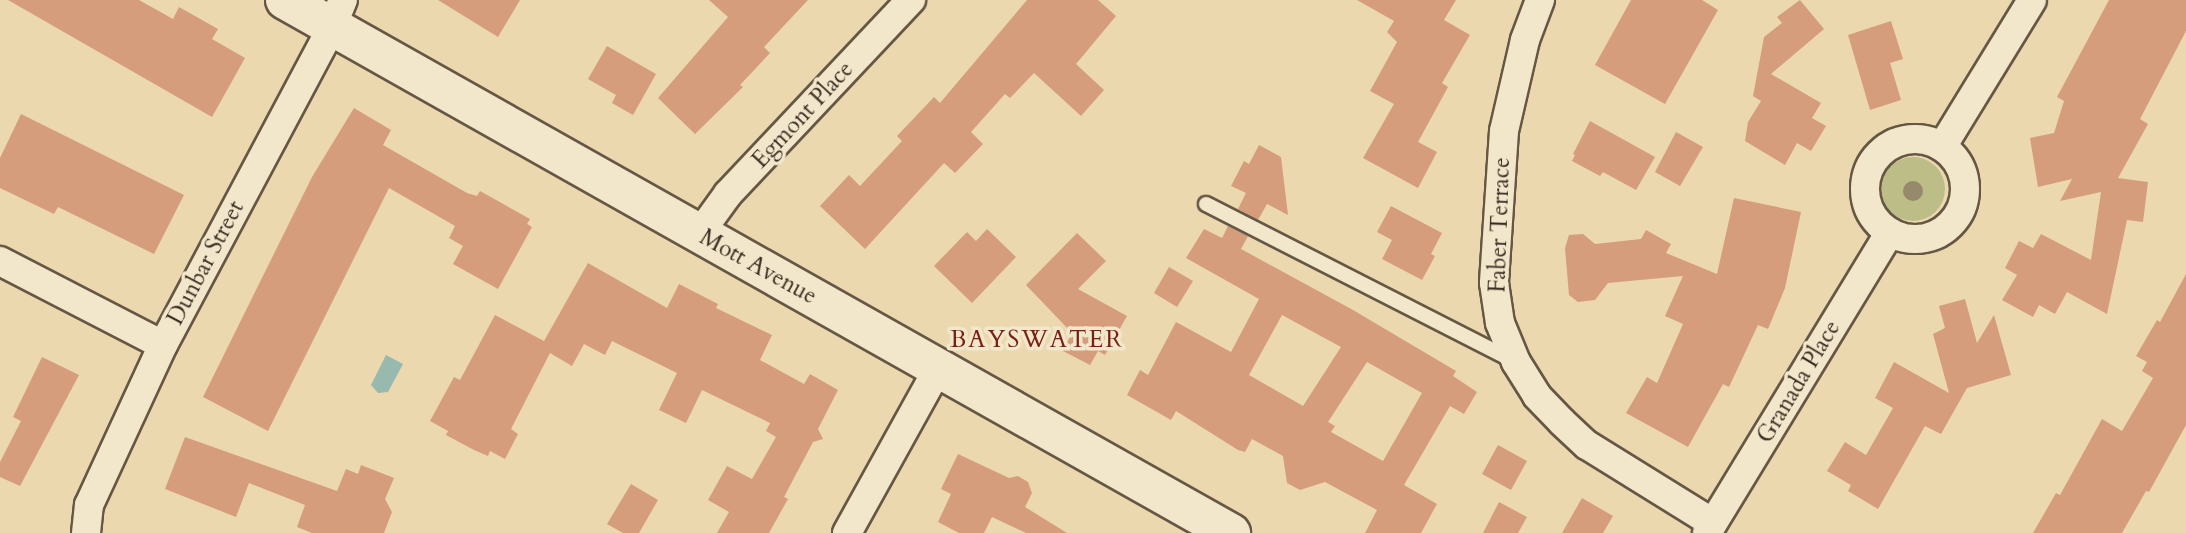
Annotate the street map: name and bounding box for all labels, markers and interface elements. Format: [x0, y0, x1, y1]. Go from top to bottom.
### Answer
street label: Egmont Place [747, 56, 859, 174]
street label: Faber Terrace [1484, 157, 1516, 293]
street label: Dunbar Street [162, 196, 250, 330]
street label: Mott Avenue [695, 224, 821, 310]
street label: Granada Place [1752, 316, 1846, 448]
district label: BAYSWATER [951, 326, 1123, 354]

